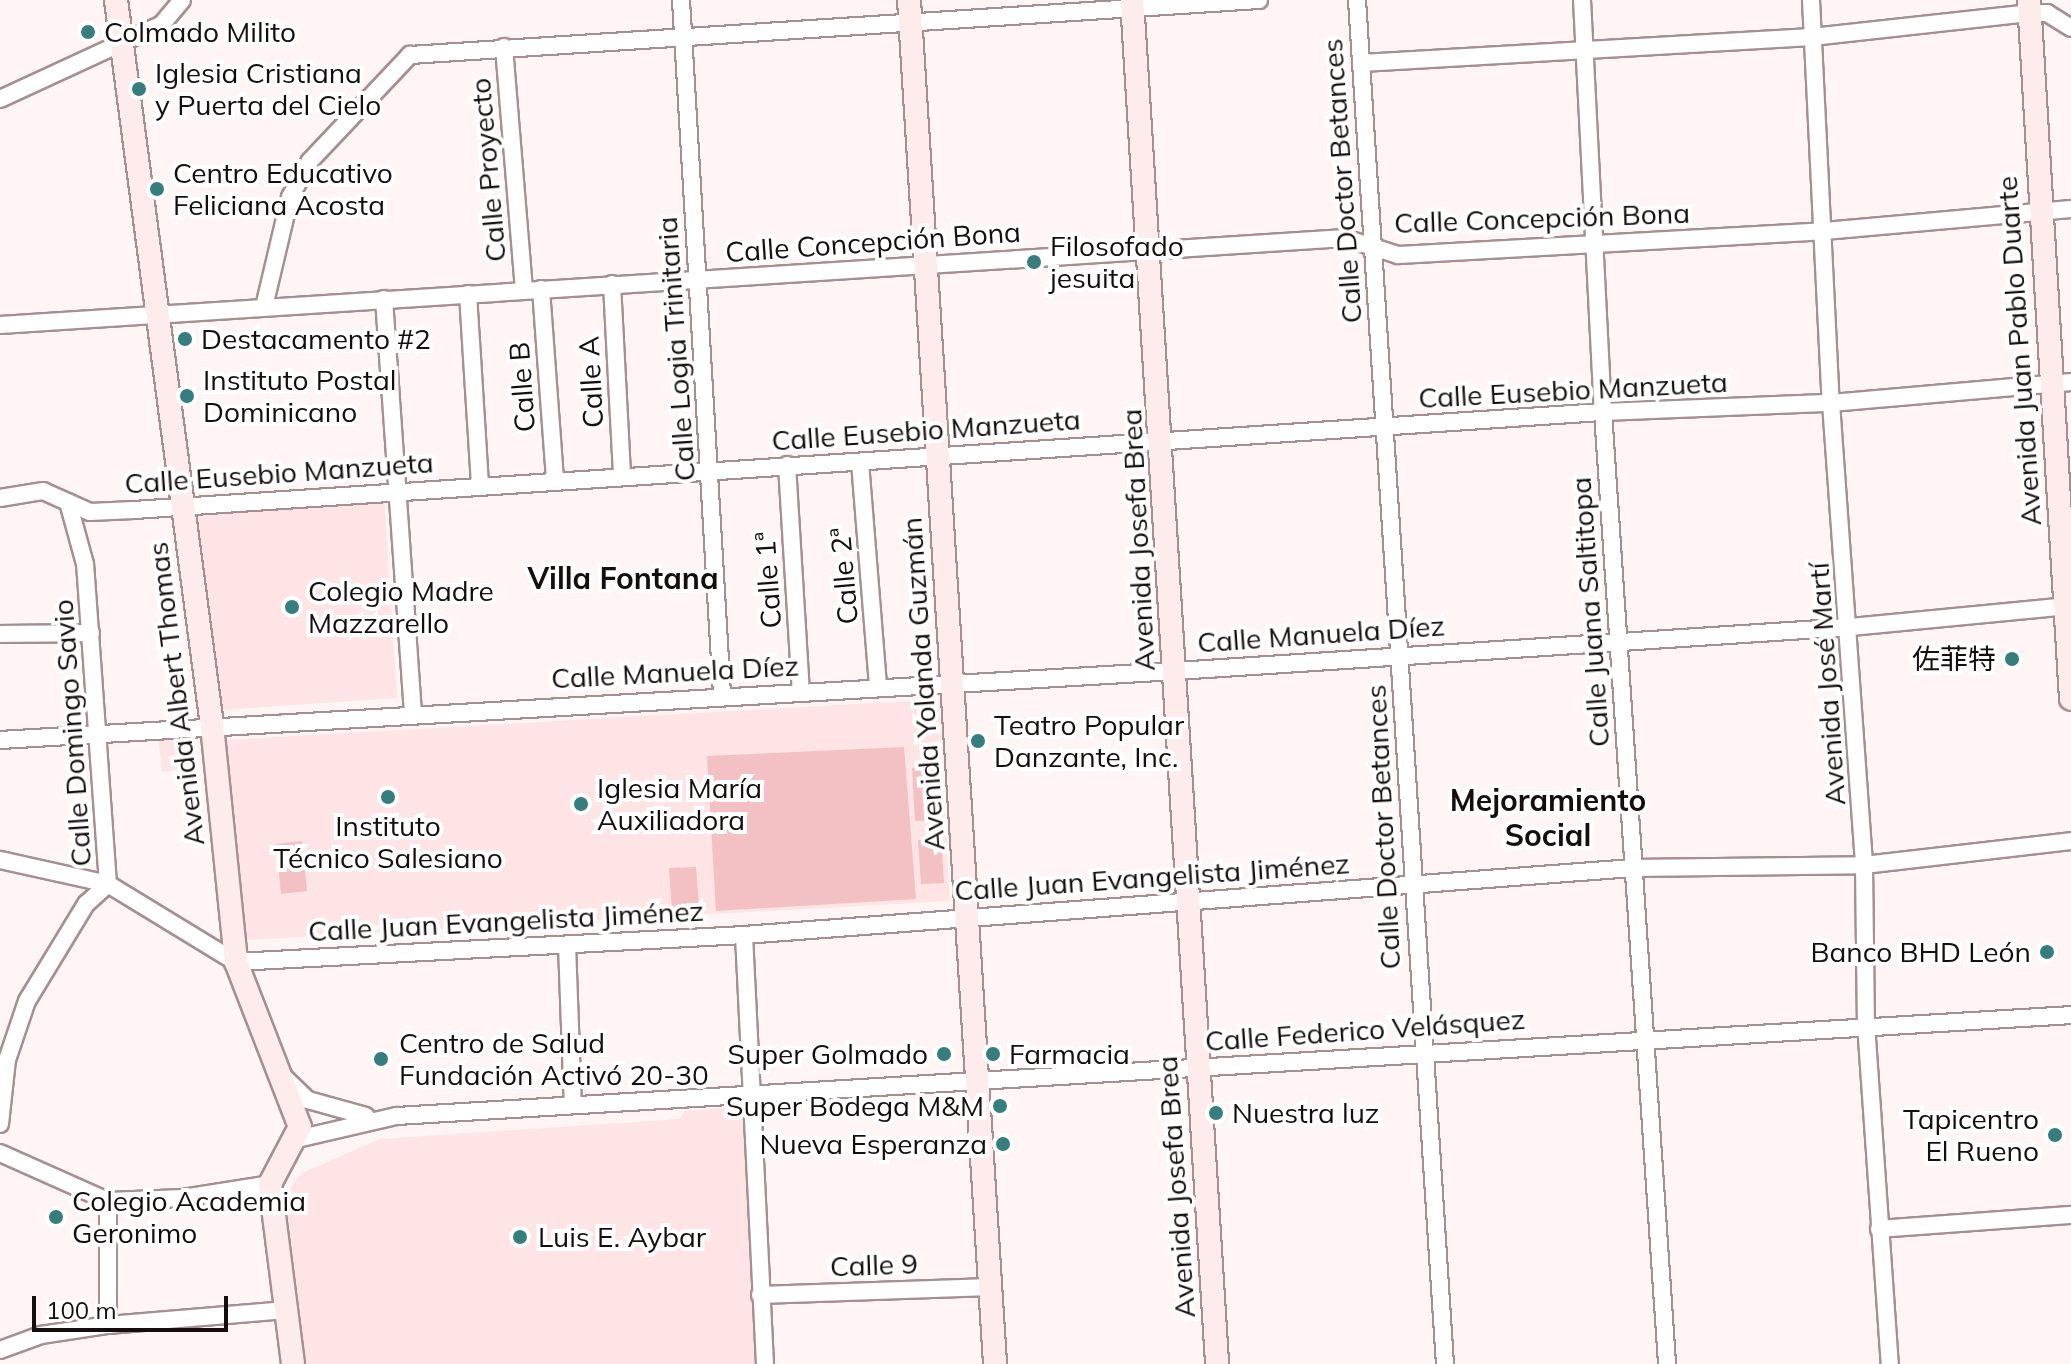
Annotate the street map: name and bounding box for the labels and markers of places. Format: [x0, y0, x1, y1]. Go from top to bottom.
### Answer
place label: Colmado Milito [104, 15, 296, 49]
marker: Colmado Milito [79, 23, 97, 41]
place label: Iglesia Cristiana y Puerta del Cielo [155, 56, 381, 122]
marker: Iglesia Cristiana y Puerta del Cielo [130, 80, 148, 98]
place label: Centro Educativo Feliciana Acosta [173, 156, 393, 222]
marker: Centro Educativo Feliciana Acosta [148, 180, 166, 198]
place label: Filosofado jesuita [1050, 229, 1184, 295]
marker: Filosofado jesuita [1025, 253, 1043, 271]
place label: Destacamento #2 [201, 322, 431, 356]
marker: Destacamento #2 [176, 330, 194, 348]
place label: Instituto Postal Dominicano [203, 363, 396, 429]
marker: Instituto Postal Dominicano [178, 387, 196, 405]
place label: Colegio Madre Mazzarello [308, 574, 494, 640]
marker: Colegio Madre Mazzarello [283, 598, 301, 616]
place label: 佐菲特 [1912, 642, 1996, 676]
marker: 佐菲特 [2003, 650, 2021, 668]
place label: Teatro Popular Danzante, Inc. [994, 708, 1184, 774]
marker: Teatro Popular Danzante, Inc. [969, 732, 987, 750]
place label: Iglesia María Auxiliadora [597, 771, 762, 837]
marker: Instituto Técnico Salesiano [379, 788, 397, 806]
marker: Iglesia María Auxiliadora [572, 795, 590, 813]
place label: Instituto Técnico Salesiano [273, 809, 503, 875]
place label: Banco BHD León [1810, 935, 2031, 969]
marker: Banco BHD León [2038, 943, 2056, 961]
place label: Centro de Salud Fundación Activó 20-30 [399, 1026, 709, 1092]
place label: Super Golmado [728, 1037, 928, 1071]
place label: Farmacia [1009, 1037, 1130, 1071]
marker: Super Golmado [935, 1045, 953, 1063]
marker: Farmacia [984, 1045, 1002, 1063]
marker: Centro de Salud Fundación Activó 20-30 [370, 1048, 392, 1070]
place label: Super Bodega M&M [726, 1089, 984, 1123]
place label: Nuestra luz [1232, 1096, 1379, 1130]
marker: Super Bodega M&M [991, 1097, 1009, 1115]
place label: Tapicentro El Rueno [1903, 1102, 2039, 1168]
marker: Nuestra luz [1207, 1104, 1225, 1122]
marker: Tapicentro El Rueno [2046, 1126, 2064, 1144]
place label: Nueva Esperanza [760, 1127, 987, 1161]
marker: Nueva Esperanza [994, 1135, 1012, 1153]
place label: Colegio Academia Geronimo [72, 1184, 306, 1250]
marker: Colegio Academia Geronimo [47, 1208, 65, 1226]
place label: Luis E. Aybar [538, 1220, 706, 1254]
marker: Luis E. Aybar [509, 1226, 531, 1248]

